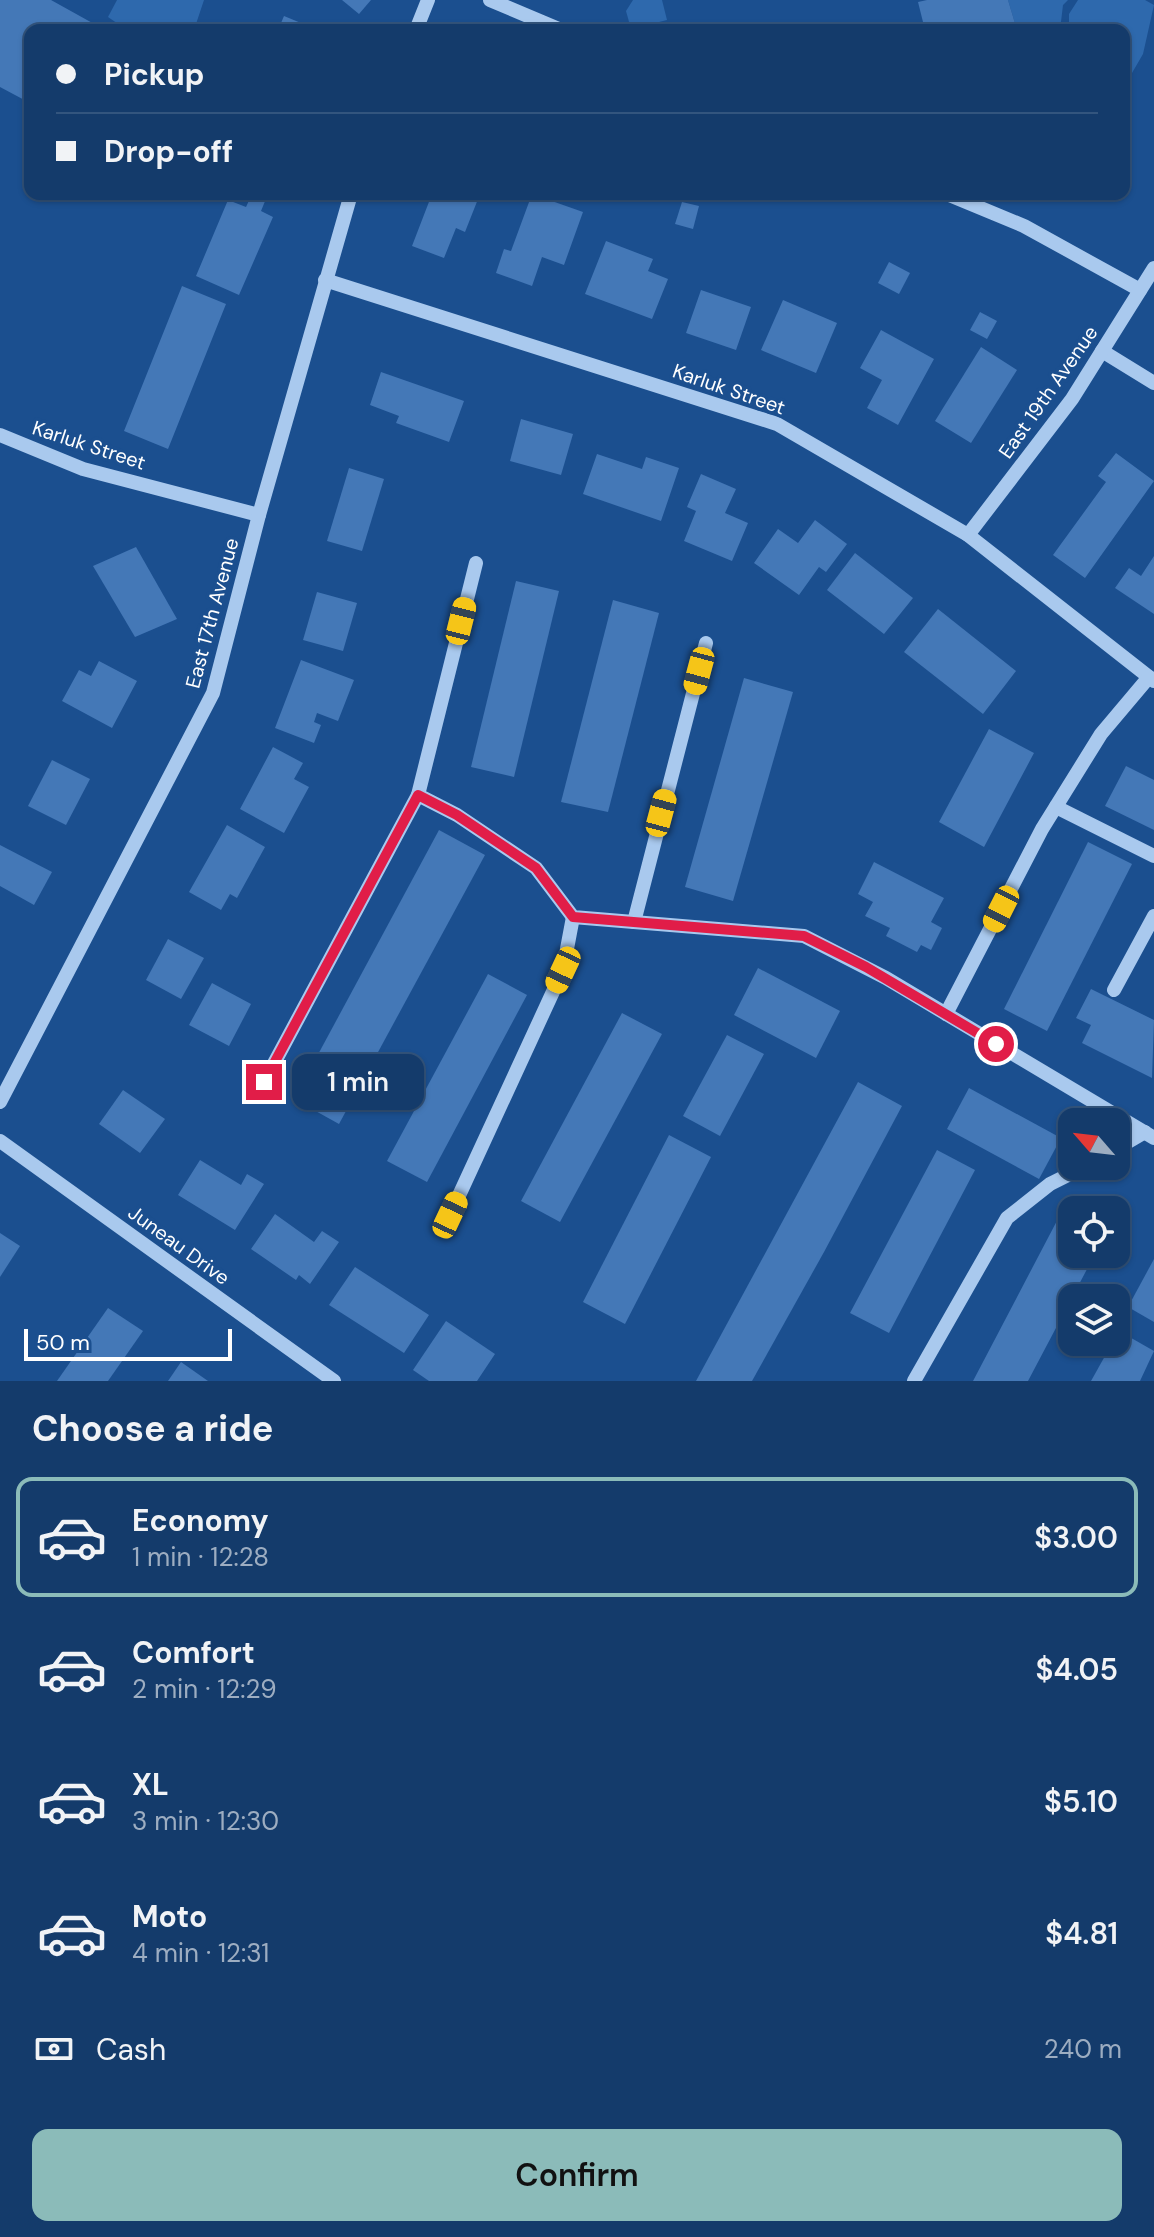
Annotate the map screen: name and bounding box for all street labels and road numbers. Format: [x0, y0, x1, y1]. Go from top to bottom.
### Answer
street label: East 19th Avenue [993, 320, 1103, 464]
street label: Karluk Street [669, 358, 789, 420]
street label: Karluk Street [29, 414, 149, 476]
street label: East 17th Avenue [179, 535, 245, 691]
street label: Juneau Drive [123, 1199, 235, 1291]

